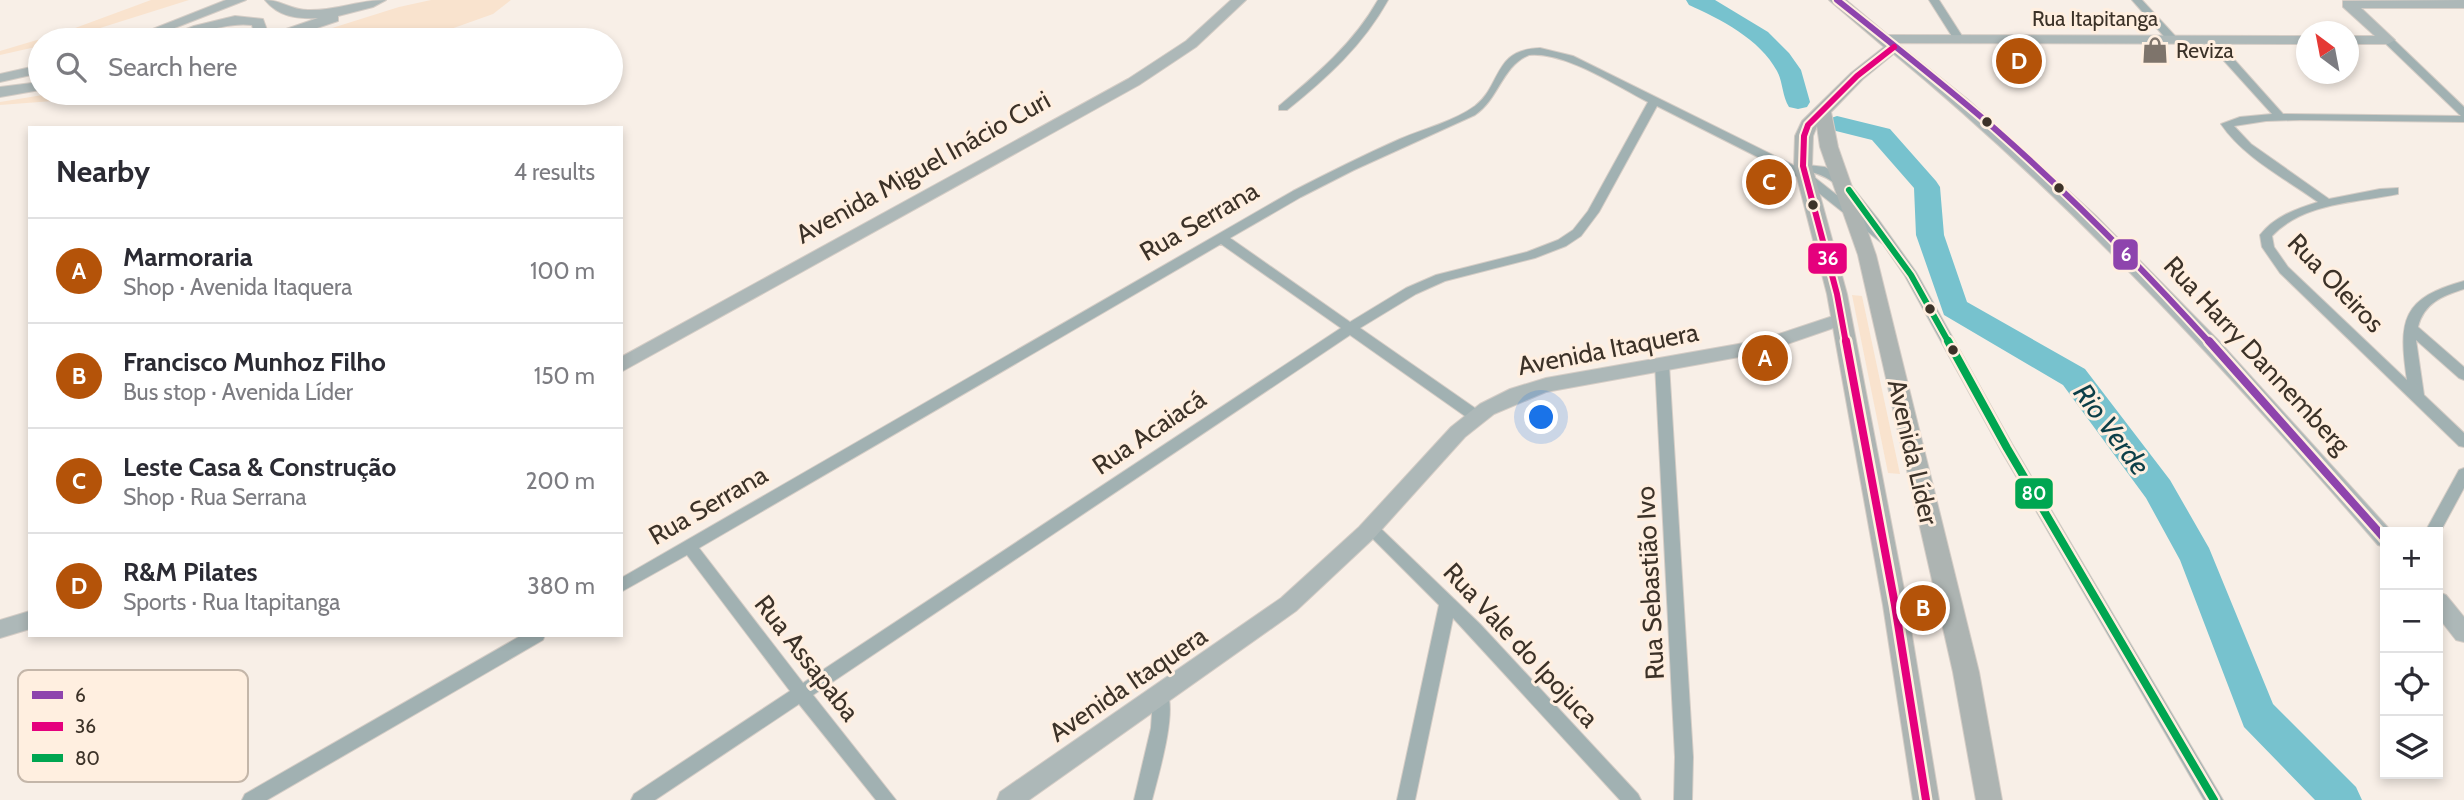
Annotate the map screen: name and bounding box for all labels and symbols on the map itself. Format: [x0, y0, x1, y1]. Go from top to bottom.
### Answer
street label: Rua Itapitanga [2032, 6, 2158, 31]
north arrow [2296, 21, 2359, 84]
pin: D [1996, 35, 2042, 87]
shop icon: Reviza [2140, 35, 2170, 65]
place label: Reviza [2176, 38, 2234, 63]
street label: Avenida Miguel Inácio Curi [790, 84, 1056, 250]
unlabelled marker [1980, 115, 1994, 129]
pin: C [1746, 156, 1792, 208]
street label: Rua Serrana [1134, 174, 1264, 268]
unlabelled marker [2052, 181, 2066, 195]
unlabelled marker [1806, 198, 1820, 212]
street label: Rua Oleiros [2281, 227, 2391, 339]
line badge: 6 [2112, 238, 2139, 271]
line badge: 36 [1807, 242, 1848, 275]
text: 6 [2121, 243, 2131, 266]
text: 36 [1818, 247, 1838, 270]
street label: Rua Harry Dannemberg [2157, 250, 2358, 461]
unlabelled marker [1923, 302, 1937, 316]
street label: Avenida Itaquera [1515, 316, 1702, 382]
pin: A [1742, 332, 1788, 384]
unlabelled marker [1946, 343, 1960, 357]
street label: Avenida Líder [1881, 376, 1945, 529]
water label: Rio Verde [2067, 377, 2158, 482]
street label: Rua Acaiacá [1086, 382, 1212, 482]
your location [1524, 400, 1558, 434]
street label: Rua Serrana [643, 458, 773, 552]
line badge: 80 [2014, 477, 2054, 510]
text: 80 [2022, 482, 2046, 505]
street label: Rua Sebastião Ivo [1629, 485, 1671, 681]
street label: Rua Vale do Ipojuca [1437, 556, 1606, 734]
pin: B [1900, 582, 1946, 634]
street label: Rua Assapaba [748, 589, 866, 728]
street label: Avenida Itaquera [1043, 619, 1213, 749]
legend [18, 670, 248, 782]
text: 6 [75, 684, 86, 707]
text: 36 [75, 715, 96, 738]
text: 80 [75, 747, 100, 770]

